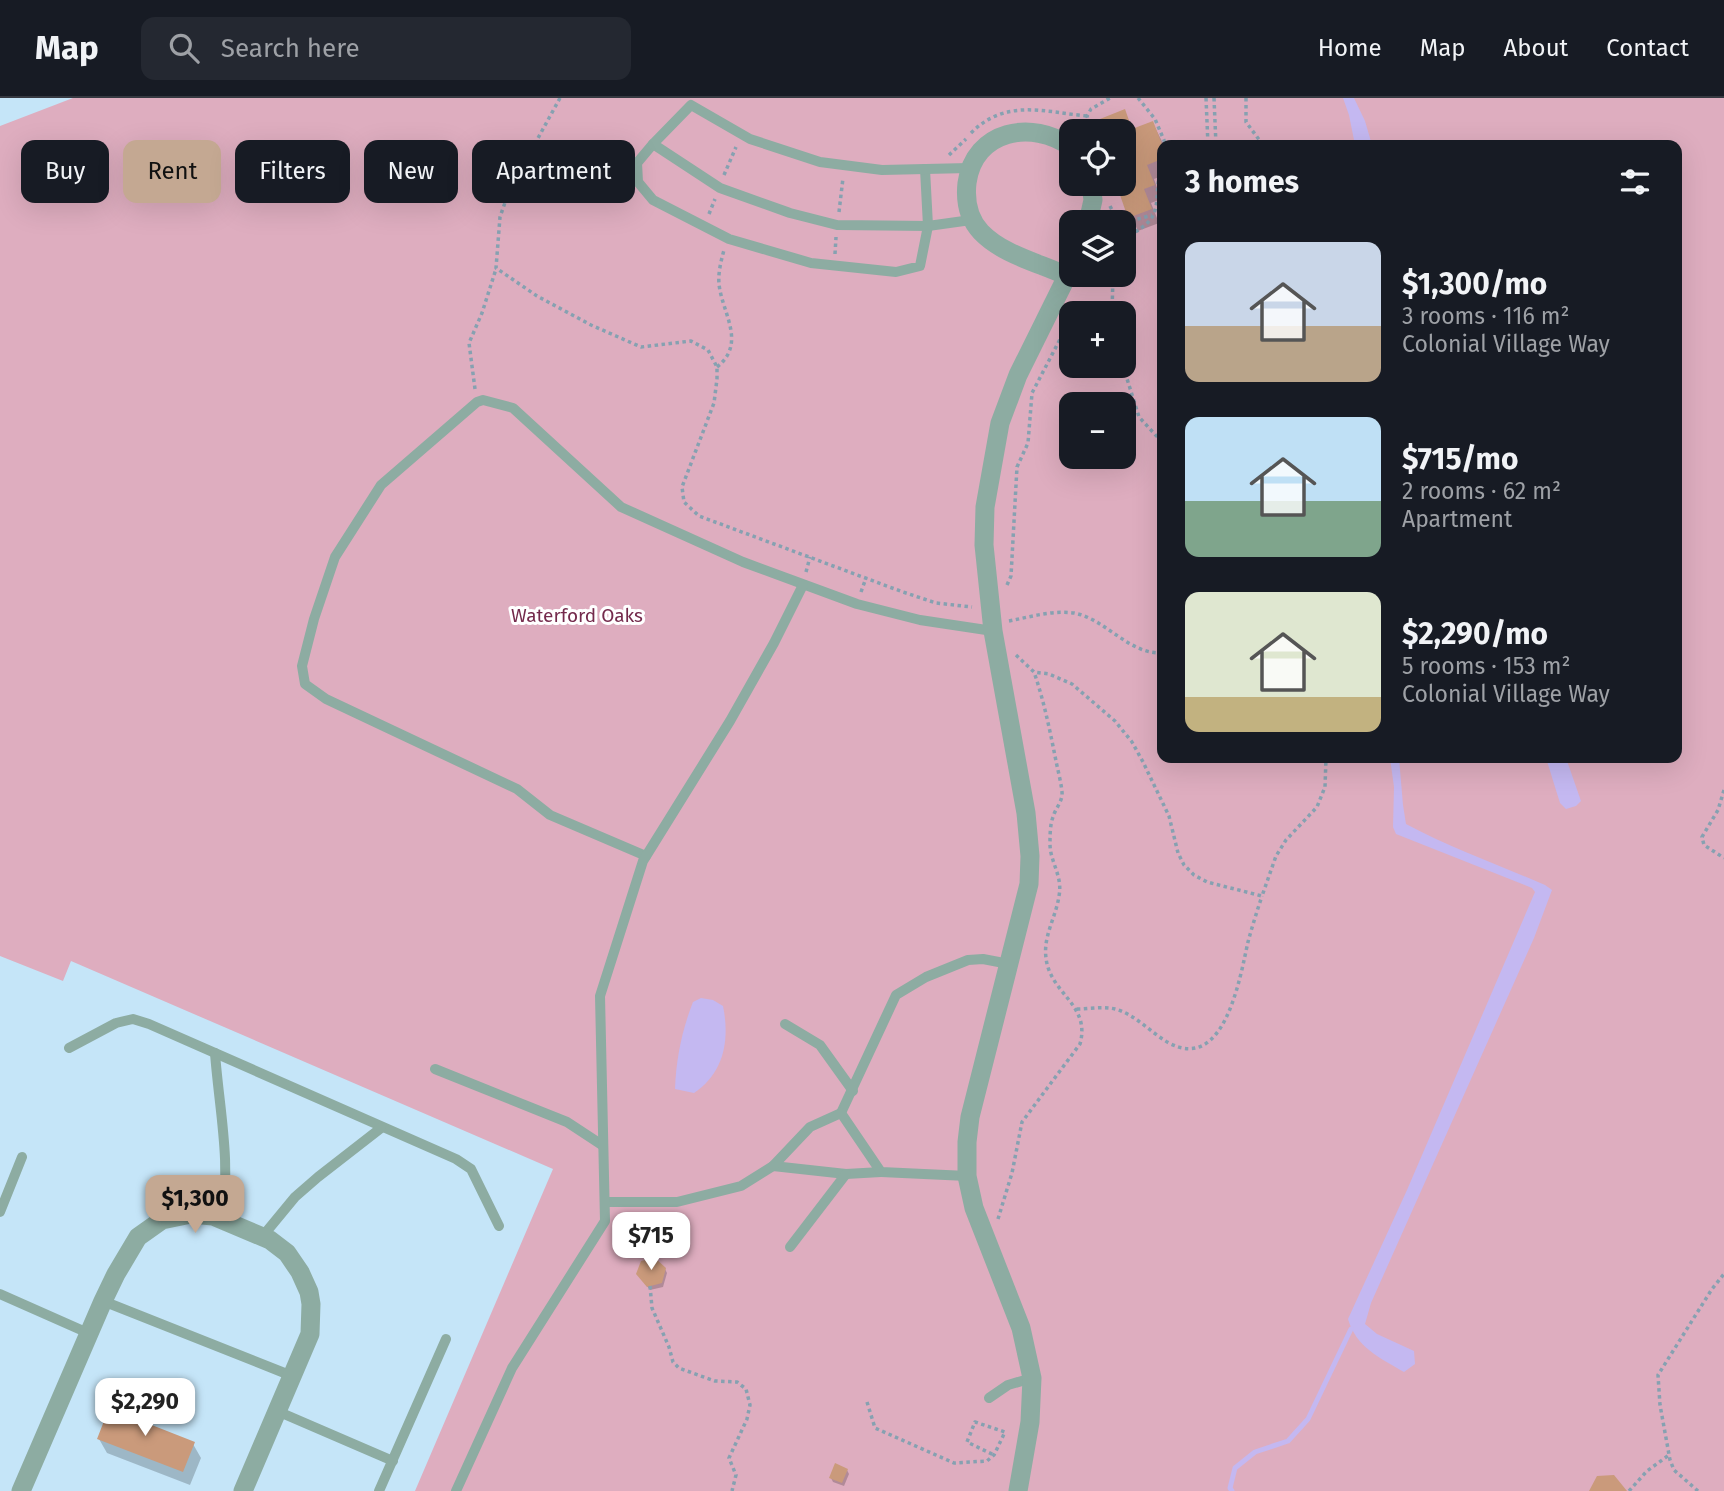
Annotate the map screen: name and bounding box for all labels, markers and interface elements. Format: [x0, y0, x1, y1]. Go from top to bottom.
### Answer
search box [141, 17, 631, 80]
text: Map [35, 28, 99, 68]
icon: search [165, 29, 203, 67]
text: Search here [221, 33, 360, 64]
text: Home [1318, 34, 1382, 62]
text: Map [1420, 34, 1466, 62]
text: About [1504, 34, 1568, 62]
text: Contact [1606, 34, 1689, 62]
map controls [1059, 119, 1136, 469]
button: locate [1059, 119, 1136, 196]
chip: Buy [21, 140, 109, 203]
chip: Rent [123, 140, 221, 203]
chip: Filters [235, 140, 350, 203]
chip: New [364, 140, 458, 203]
chip: Apartment [472, 140, 635, 203]
icon: filters [1616, 163, 1654, 201]
text: 3 homes [1185, 164, 1299, 200]
button: layers [1059, 210, 1136, 287]
text: $1,300/mo [1402, 266, 1547, 302]
icon: home [1241, 270, 1325, 354]
button: + [1059, 301, 1136, 378]
text: 3 rooms · 116 m² [1402, 302, 1570, 330]
text: Colonial Village Way [1402, 330, 1610, 358]
button: − [1059, 392, 1136, 469]
text: $715/mo [1402, 441, 1519, 477]
icon: home [1241, 445, 1325, 529]
text: 2 rooms · 62 m² [1402, 477, 1561, 505]
text: Apartment [1402, 505, 1512, 533]
park label: Waterford Oaks [511, 604, 643, 627]
text: $2,290/mo [1402, 616, 1548, 652]
icon: home [1241, 620, 1325, 704]
text: 5 rooms · 153 m² [1402, 652, 1571, 680]
text: Colonial Village Way [1402, 680, 1610, 708]
pin: $1,300 [138, 1176, 252, 1235]
text: $1,300 [161, 1184, 229, 1212]
pin: $715 [610, 1212, 692, 1272]
text: $715 [628, 1221, 674, 1249]
pin: $2,290 [88, 1378, 202, 1438]
text: $2,290 [111, 1387, 179, 1415]

